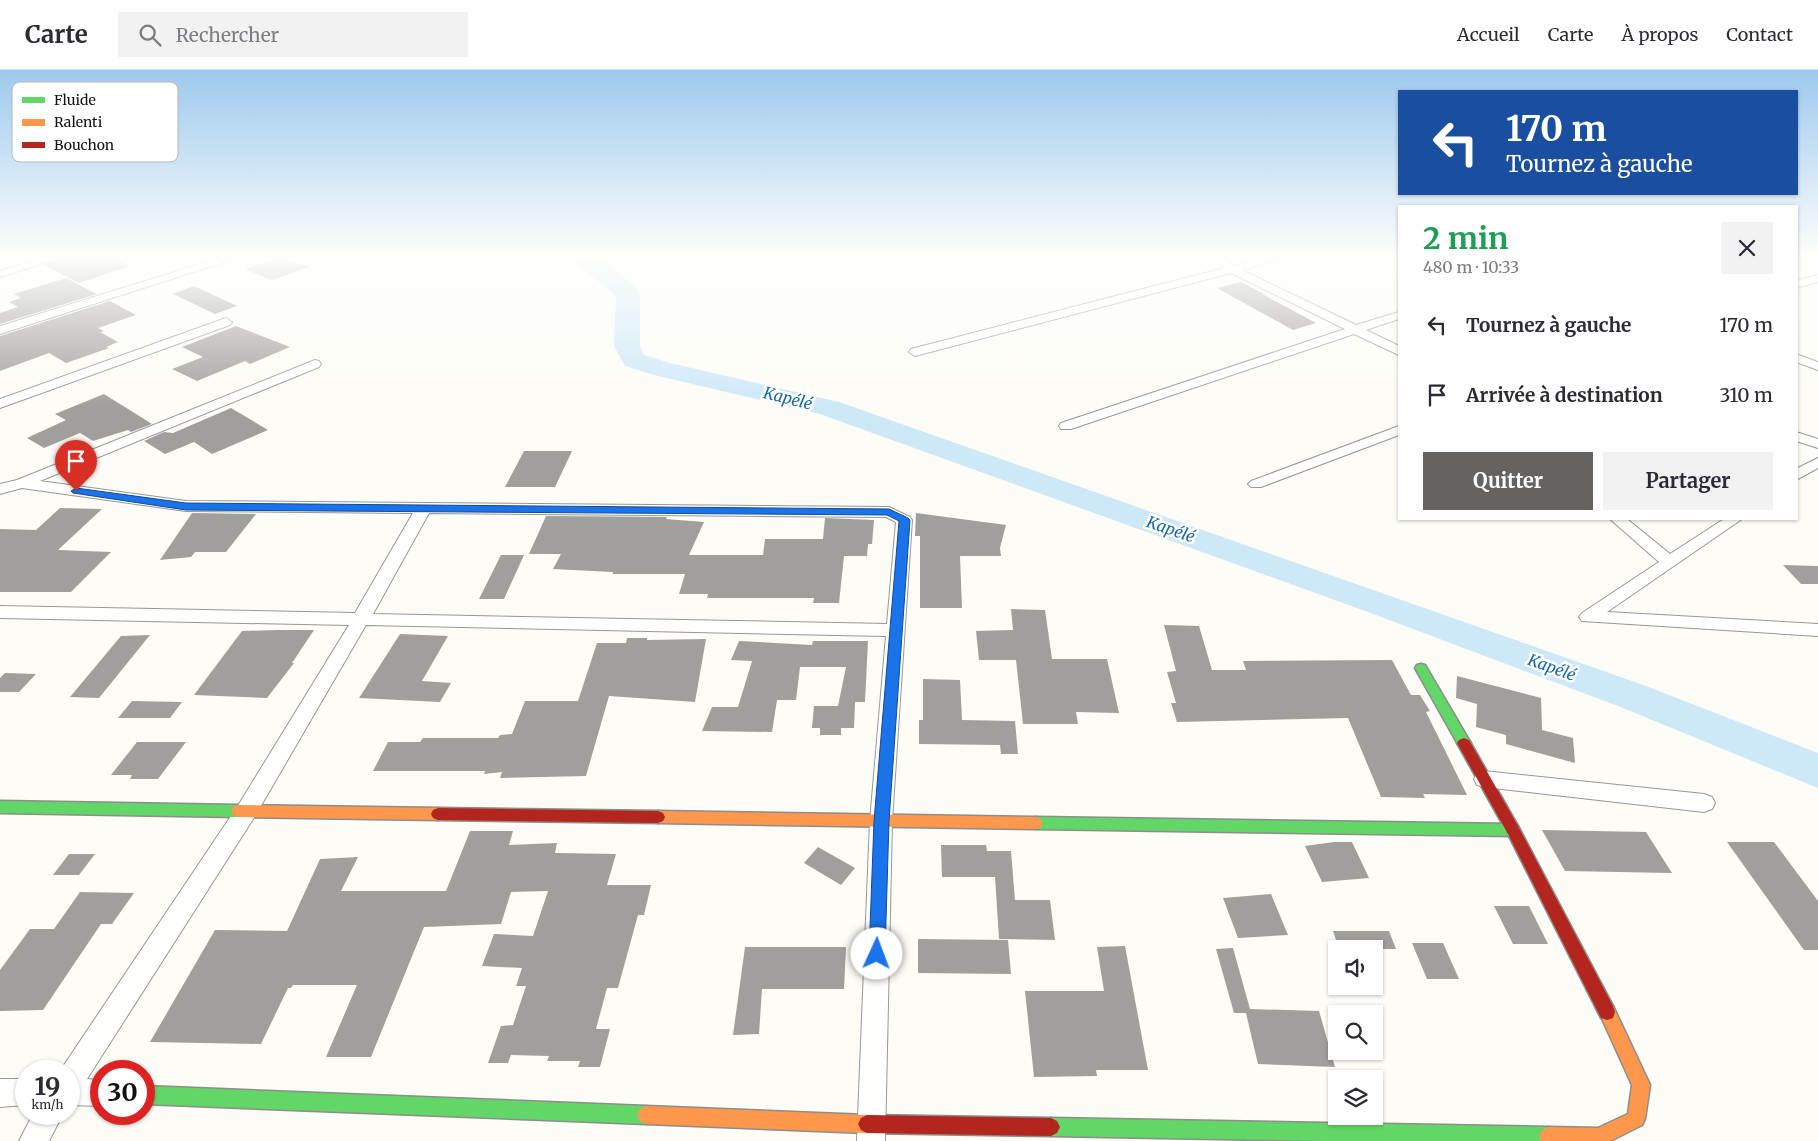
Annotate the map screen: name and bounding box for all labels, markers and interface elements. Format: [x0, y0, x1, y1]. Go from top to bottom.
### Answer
search box [118, 12, 468, 57]
text: Carte [25, 19, 88, 50]
icon: search [136, 21, 164, 49]
text: Rechercher [176, 23, 279, 47]
text: Accueil [1457, 23, 1520, 46]
text: Carte [1548, 23, 1593, 46]
text: À propos [1621, 23, 1698, 46]
text: Contact [1726, 23, 1793, 46]
legend [12, 82, 178, 162]
text: Fluide [54, 91, 96, 109]
text: 170 m [1506, 107, 1607, 151]
icon: left [1423, 110, 1488, 175]
text: Ralenti [54, 113, 103, 131]
text: Bouchon [54, 136, 114, 154]
text: Tournez à gauche [1506, 150, 1693, 178]
text: 2 min [1423, 219, 1508, 257]
button: close [1721, 222, 1773, 274]
text: 480 m · 10:33 [1423, 257, 1519, 277]
icon: left [1423, 311, 1451, 339]
text: Tournez à gauche [1466, 313, 1631, 337]
text: 170 m [1720, 313, 1773, 337]
icon: arrive [1423, 381, 1451, 409]
water label: Kapélé [761, 382, 815, 414]
text: Arrivée à destination [1466, 383, 1663, 407]
text: 310 m [1720, 383, 1773, 407]
pin [55, 440, 97, 491]
icon: arrive [62, 447, 90, 475]
button: Quitter [1423, 452, 1593, 510]
button: Partager [1603, 452, 1773, 510]
water label: Kapélé [1143, 511, 1198, 547]
water label: Kapélé [1524, 649, 1580, 685]
position arrow [850, 927, 902, 979]
map controls [1328, 940, 1383, 1125]
button: sound [1328, 940, 1383, 995]
button: search [1328, 1005, 1383, 1060]
speed limit sign: 30 [90, 1060, 155, 1125]
text: 19 [35, 1070, 60, 1102]
button: layers [1328, 1070, 1383, 1125]
text: km/h [32, 1097, 63, 1112]

